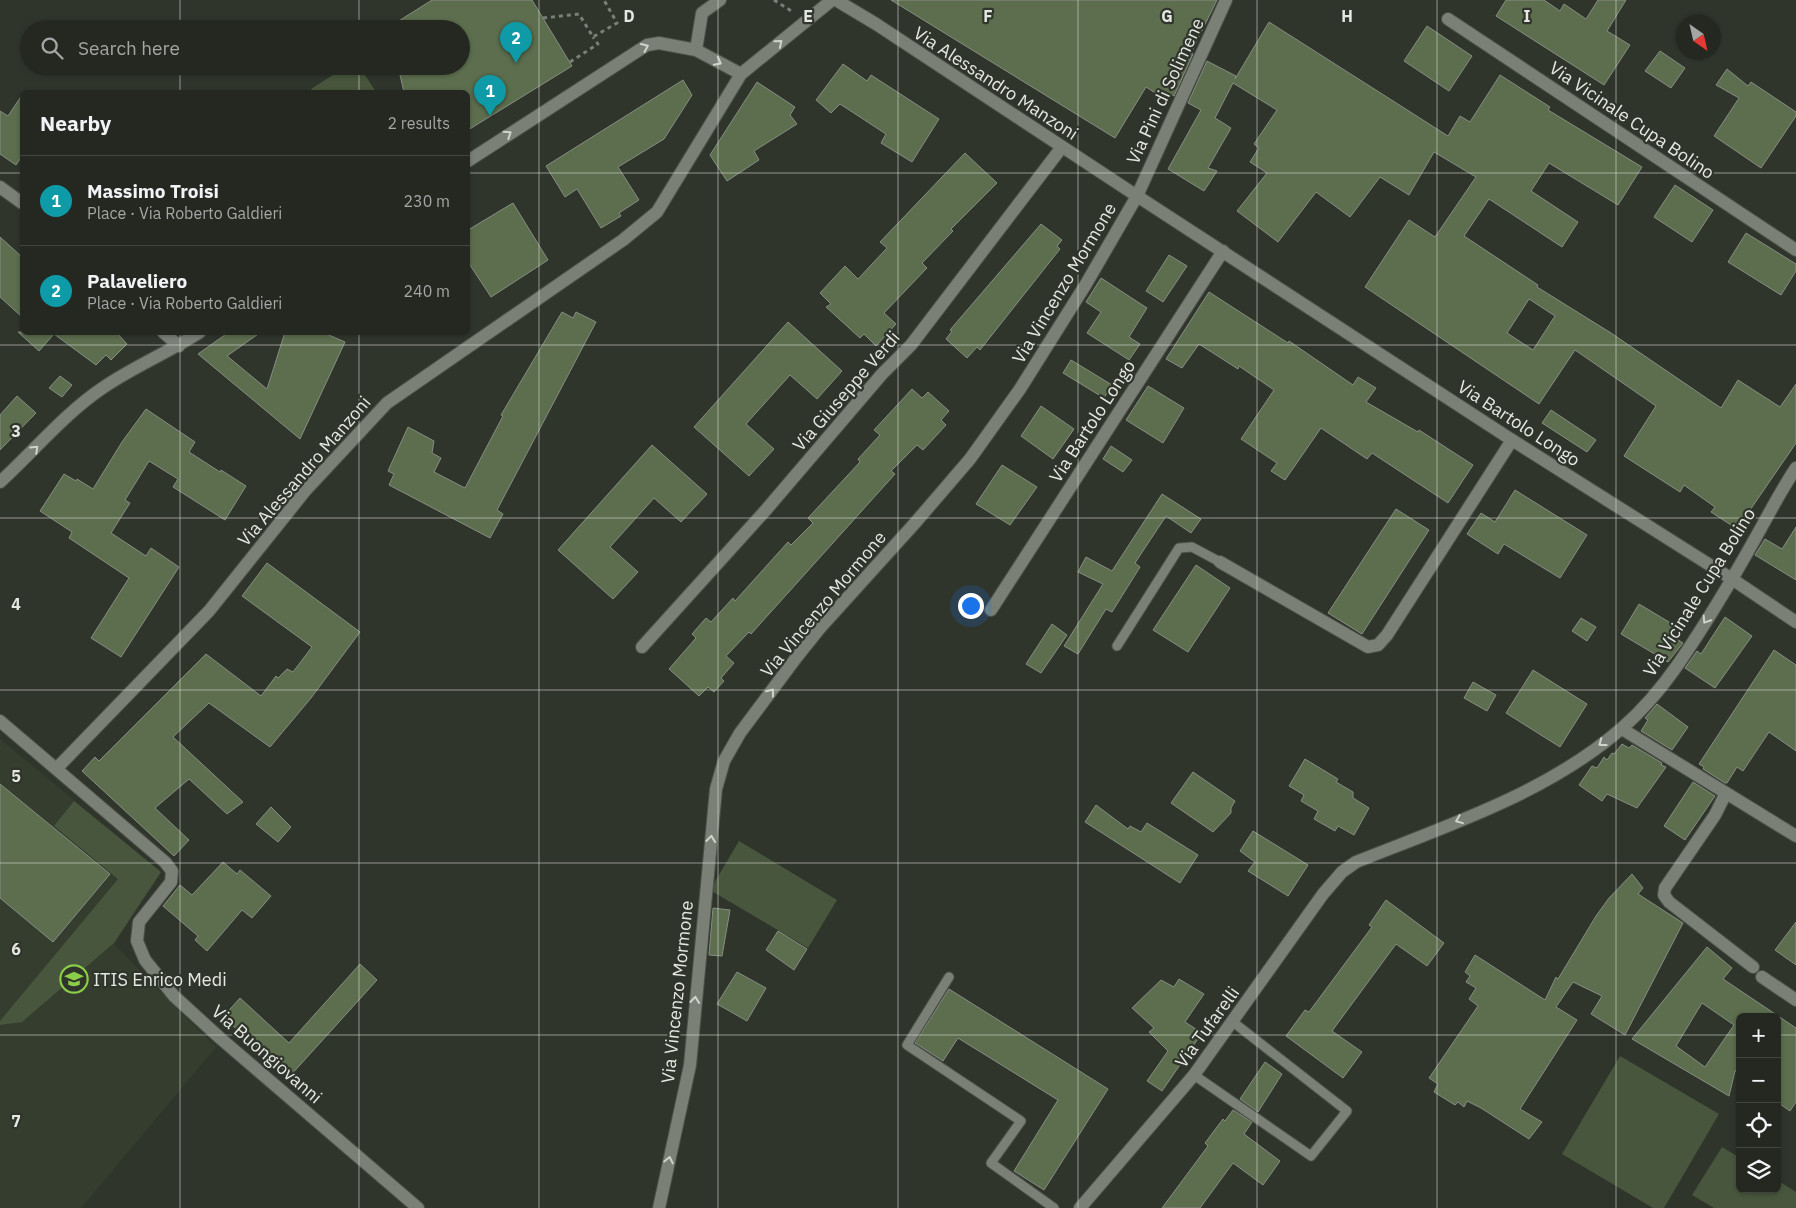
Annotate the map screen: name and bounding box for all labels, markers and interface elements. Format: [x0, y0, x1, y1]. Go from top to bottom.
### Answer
text: D [623, 6, 635, 26]
text: E [803, 6, 813, 26]
text: F [983, 6, 993, 26]
text: G [1161, 6, 1173, 26]
text: H [1341, 6, 1353, 26]
text: I [1524, 6, 1531, 26]
street label: Via Pini di Solimene [1121, 14, 1209, 168]
north arrow [1676, 15, 1721, 60]
search box [20, 20, 470, 75]
street label: Via Alessandro Manzoni [909, 21, 1083, 145]
pin: 2 [500, 22, 532, 63]
icon: search [38, 34, 66, 62]
text: Search here [78, 36, 180, 60]
one-way arrow [773, 41, 782, 49]
one-way arrow [640, 44, 649, 54]
one-way arrow [712, 56, 721, 66]
street label: Via Vicinale Cupa Bolino [1545, 56, 1719, 184]
pin: 1 [474, 75, 506, 116]
text: Nearby [40, 109, 111, 137]
text: 2 results [387, 113, 450, 133]
one-way arrow [503, 131, 512, 141]
text: Massimo Troisi [87, 179, 219, 203]
text: 1 [51, 191, 61, 211]
text: 230 m [403, 191, 450, 211]
street label: Via Vincenzo Mormone [1007, 198, 1121, 368]
text: Place · Via Roberto Galdieri [87, 203, 282, 223]
text: Palaveliero [87, 269, 187, 293]
text: 2 [51, 281, 61, 301]
text: 240 m [403, 281, 450, 301]
text: Place · Via Roberto Galdieri [87, 293, 282, 313]
street label: Via Giuseppe Verdi [787, 326, 905, 456]
street label: Via Bartolo Longo [1044, 355, 1140, 487]
street label: Via Bartolo Longo [1453, 375, 1585, 471]
street label: Via Alessandro Manzoni [232, 391, 376, 551]
text: 3 [11, 421, 21, 441]
one-way arrow [30, 446, 39, 455]
street label: Via Vicinale Cupa Bolino [1638, 503, 1760, 681]
street label: Via Vincenzo Mormone [755, 526, 891, 682]
your location [958, 593, 984, 619]
text: 4 [11, 594, 21, 614]
one-way arrow [1703, 615, 1712, 624]
one-way arrow [765, 688, 774, 698]
one-way arrow [1599, 738, 1608, 746]
text: 5 [11, 766, 21, 786]
one-way arrow [1456, 815, 1464, 825]
one-way arrow [705, 834, 716, 842]
street label: Via Vincenzo Mormone [656, 899, 698, 1085]
text: 6 [11, 939, 21, 959]
school or university icon: ITIS Enrico Medi [59, 964, 89, 994]
place label: ITIS Enrico Medi [93, 968, 227, 991]
street label: Via Tufarelli [1170, 982, 1244, 1072]
one-way arrow [689, 996, 700, 1004]
street label: Via Buongiovanni [207, 1000, 327, 1108]
map controls [1736, 1013, 1781, 1193]
button: + [1736, 1013, 1781, 1058]
button: − [1736, 1058, 1781, 1103]
button: locate [1736, 1103, 1781, 1148]
text: 7 [11, 1111, 21, 1131]
button: layers [1736, 1148, 1781, 1193]
one-way arrow [663, 1156, 674, 1165]

